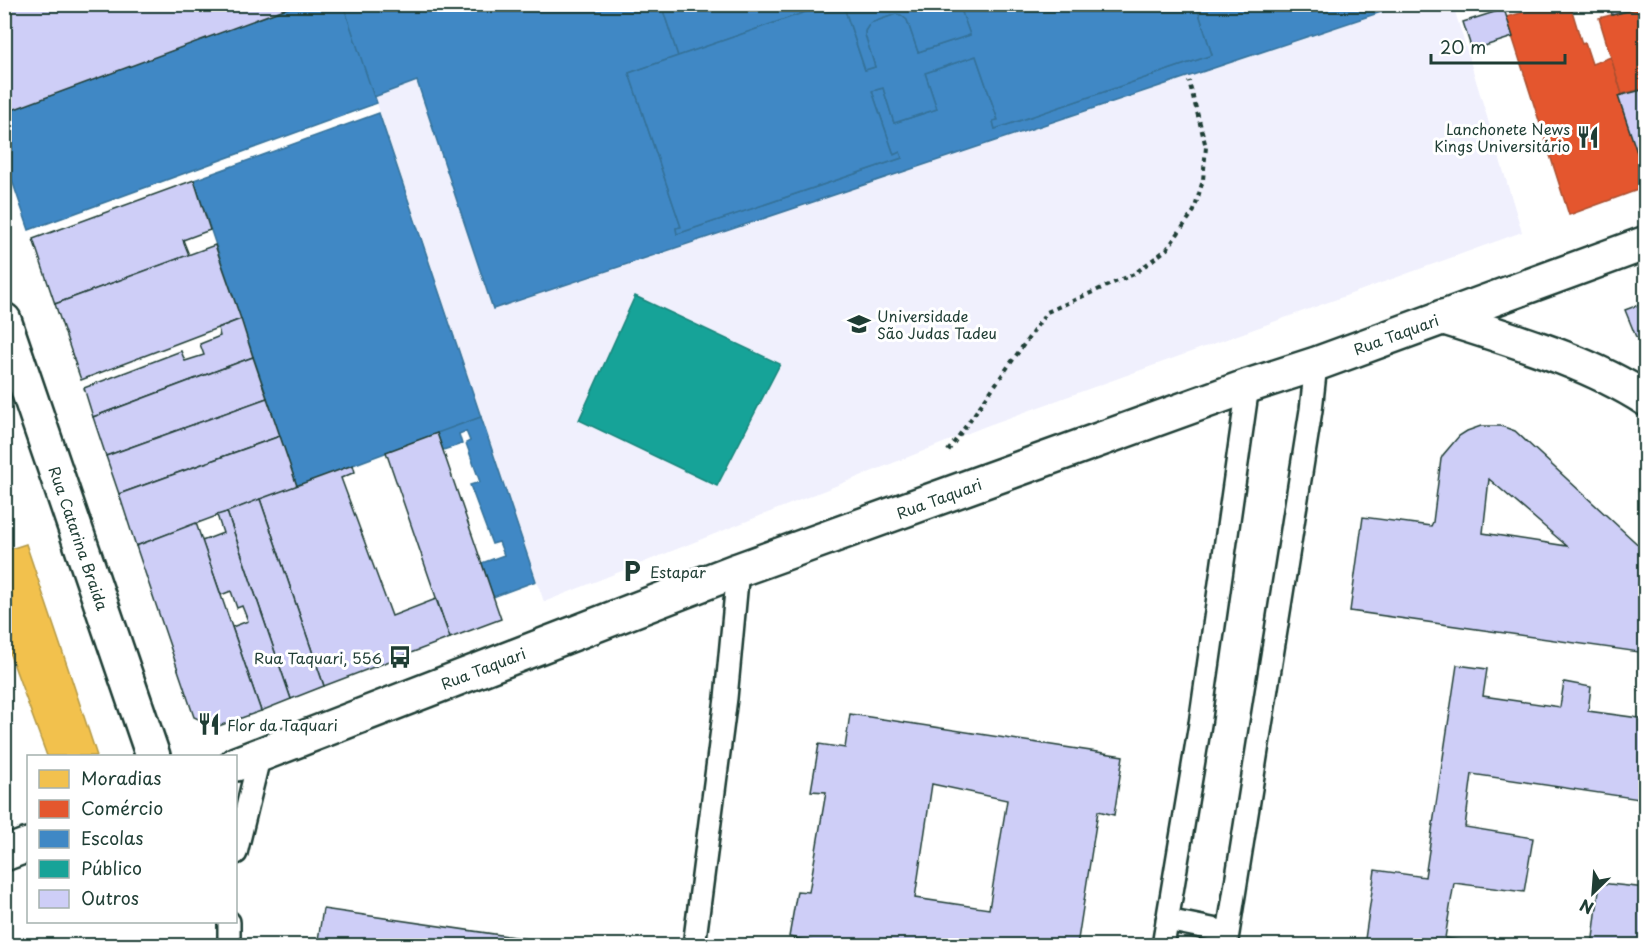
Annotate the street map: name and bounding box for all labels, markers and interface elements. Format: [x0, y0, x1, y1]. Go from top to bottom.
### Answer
scale bar [1431, 27, 1564, 65]
text: 20 m [1440, 33, 1486, 60]
place label: Lanchonete News Kings Universitário [1434, 117, 1570, 157]
restaurant icon: Lanchonete News Kings Universitário [1575, 124, 1601, 150]
place label: Universidade São Judas Tadeu [877, 304, 997, 344]
street label: Rua Taquari [1350, 308, 1442, 360]
school or university icon: Universidade São Judas Tadeu [846, 311, 872, 337]
street label: Rua Catarina Braida [44, 463, 115, 614]
street label: Rua Taquari [893, 472, 985, 524]
parking icon: Estapar [619, 558, 645, 584]
place label: Estapar [650, 560, 706, 583]
street label: Rua Taquari [437, 641, 529, 695]
bus stop icon: Rua Taquari, 556 [387, 644, 413, 670]
place label: Rua Taquari, 556 [254, 646, 382, 669]
restaurant icon: Flor da Taquari [196, 711, 222, 737]
place label: Flor da Taquari [227, 713, 338, 736]
legend [27, 755, 237, 923]
text: Moradias [81, 764, 162, 791]
text: Comércio [81, 794, 163, 821]
text: Escolas [81, 824, 143, 851]
text: Público [81, 854, 142, 881]
north arrow [1563, 863, 1623, 923]
text: Outros [81, 884, 139, 911]
text: N [1575, 894, 1597, 921]

